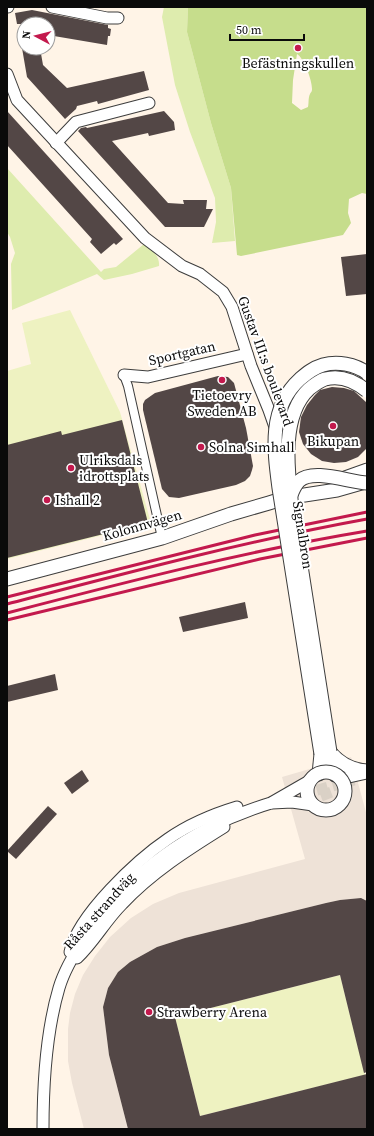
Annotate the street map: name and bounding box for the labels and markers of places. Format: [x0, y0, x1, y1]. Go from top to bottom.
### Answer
marker: Befästningskullen [293, 43, 303, 53]
place label: Befästningskullen [242, 53, 355, 73]
marker: Tietoevry Sweden AB [217, 375, 227, 385]
place label: Tietoevry Sweden AB [187, 385, 257, 421]
marker: Bikupan [328, 421, 338, 431]
place label: Bikupan [307, 431, 360, 451]
place label: Solna Simhall [209, 437, 295, 457]
marker: Solna Simhall [196, 442, 206, 452]
place label: Ulriksdals idrottsplats [79, 450, 149, 486]
marker: Ulriksdals idrottsplats [66, 463, 76, 473]
place label: Ishall 2 [55, 490, 100, 510]
marker: Ishall 2 [42, 495, 52, 505]
place label: Strawberry Arena [157, 1002, 268, 1022]
marker: Strawberry Arena [144, 1007, 154, 1017]

